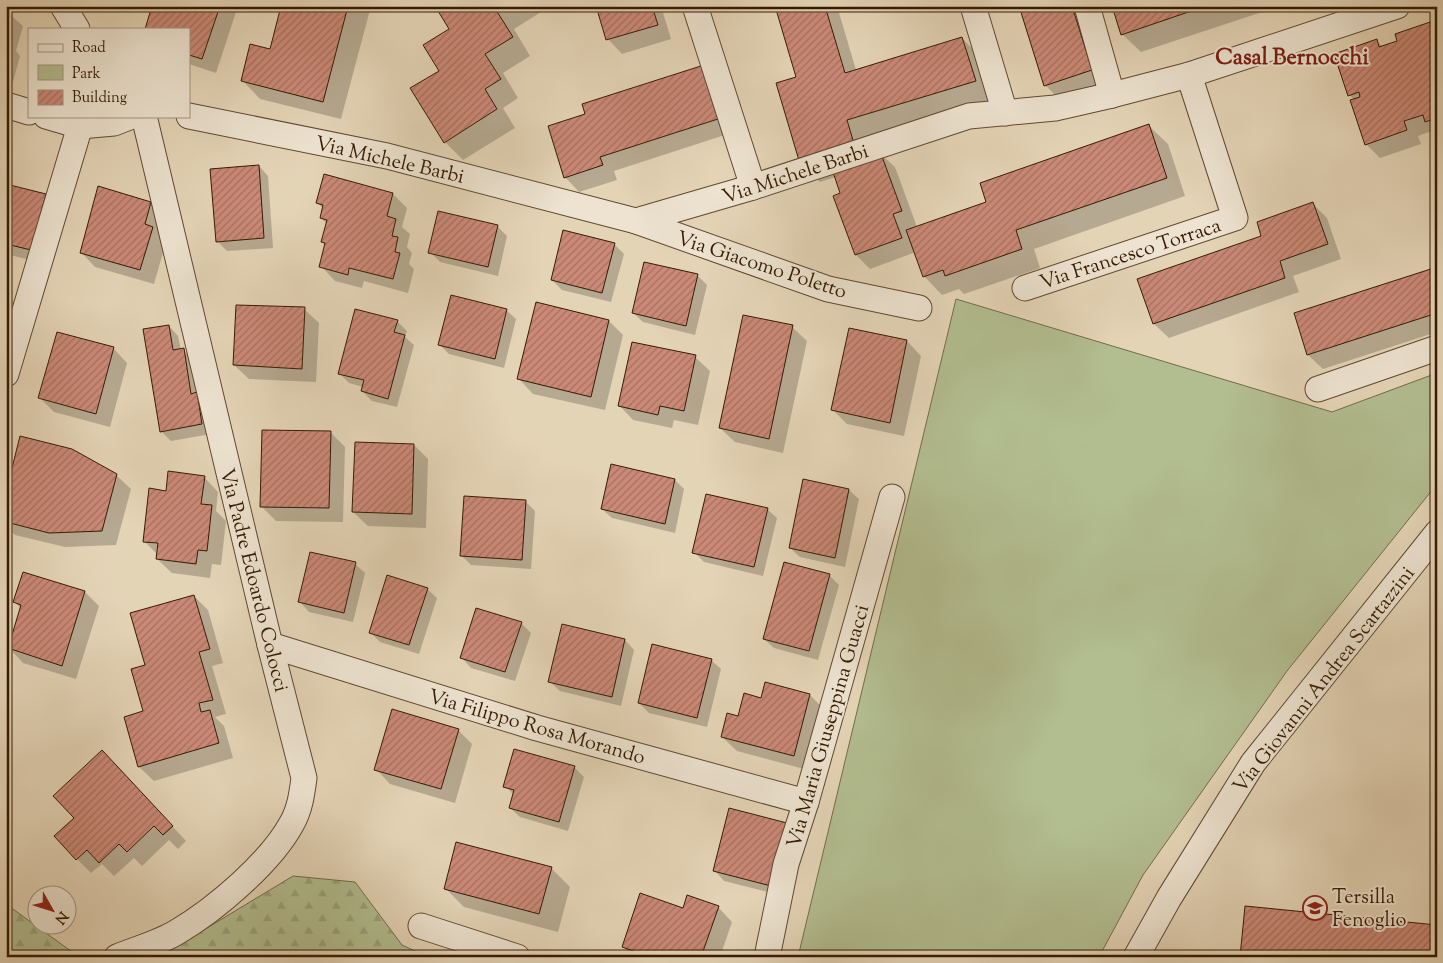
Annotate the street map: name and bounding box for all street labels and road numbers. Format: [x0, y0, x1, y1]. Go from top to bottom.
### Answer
street label: Via Michele Barbi [312, 130, 467, 193]
street label: Via Michele Barbi [719, 138, 873, 213]
street label: Via Francesco Torraca [1036, 212, 1225, 298]
street label: Via Giacomo Poletto [673, 225, 850, 308]
street label: Via Padre Edoardo Colocci [211, 466, 294, 696]
street label: Via Giovanni Andrea Scartazzini [1227, 561, 1423, 800]
street label: Via Maria Giuseppina Guacci [781, 601, 878, 852]
street label: Via Filippo Rosa Morando [424, 684, 648, 773]

